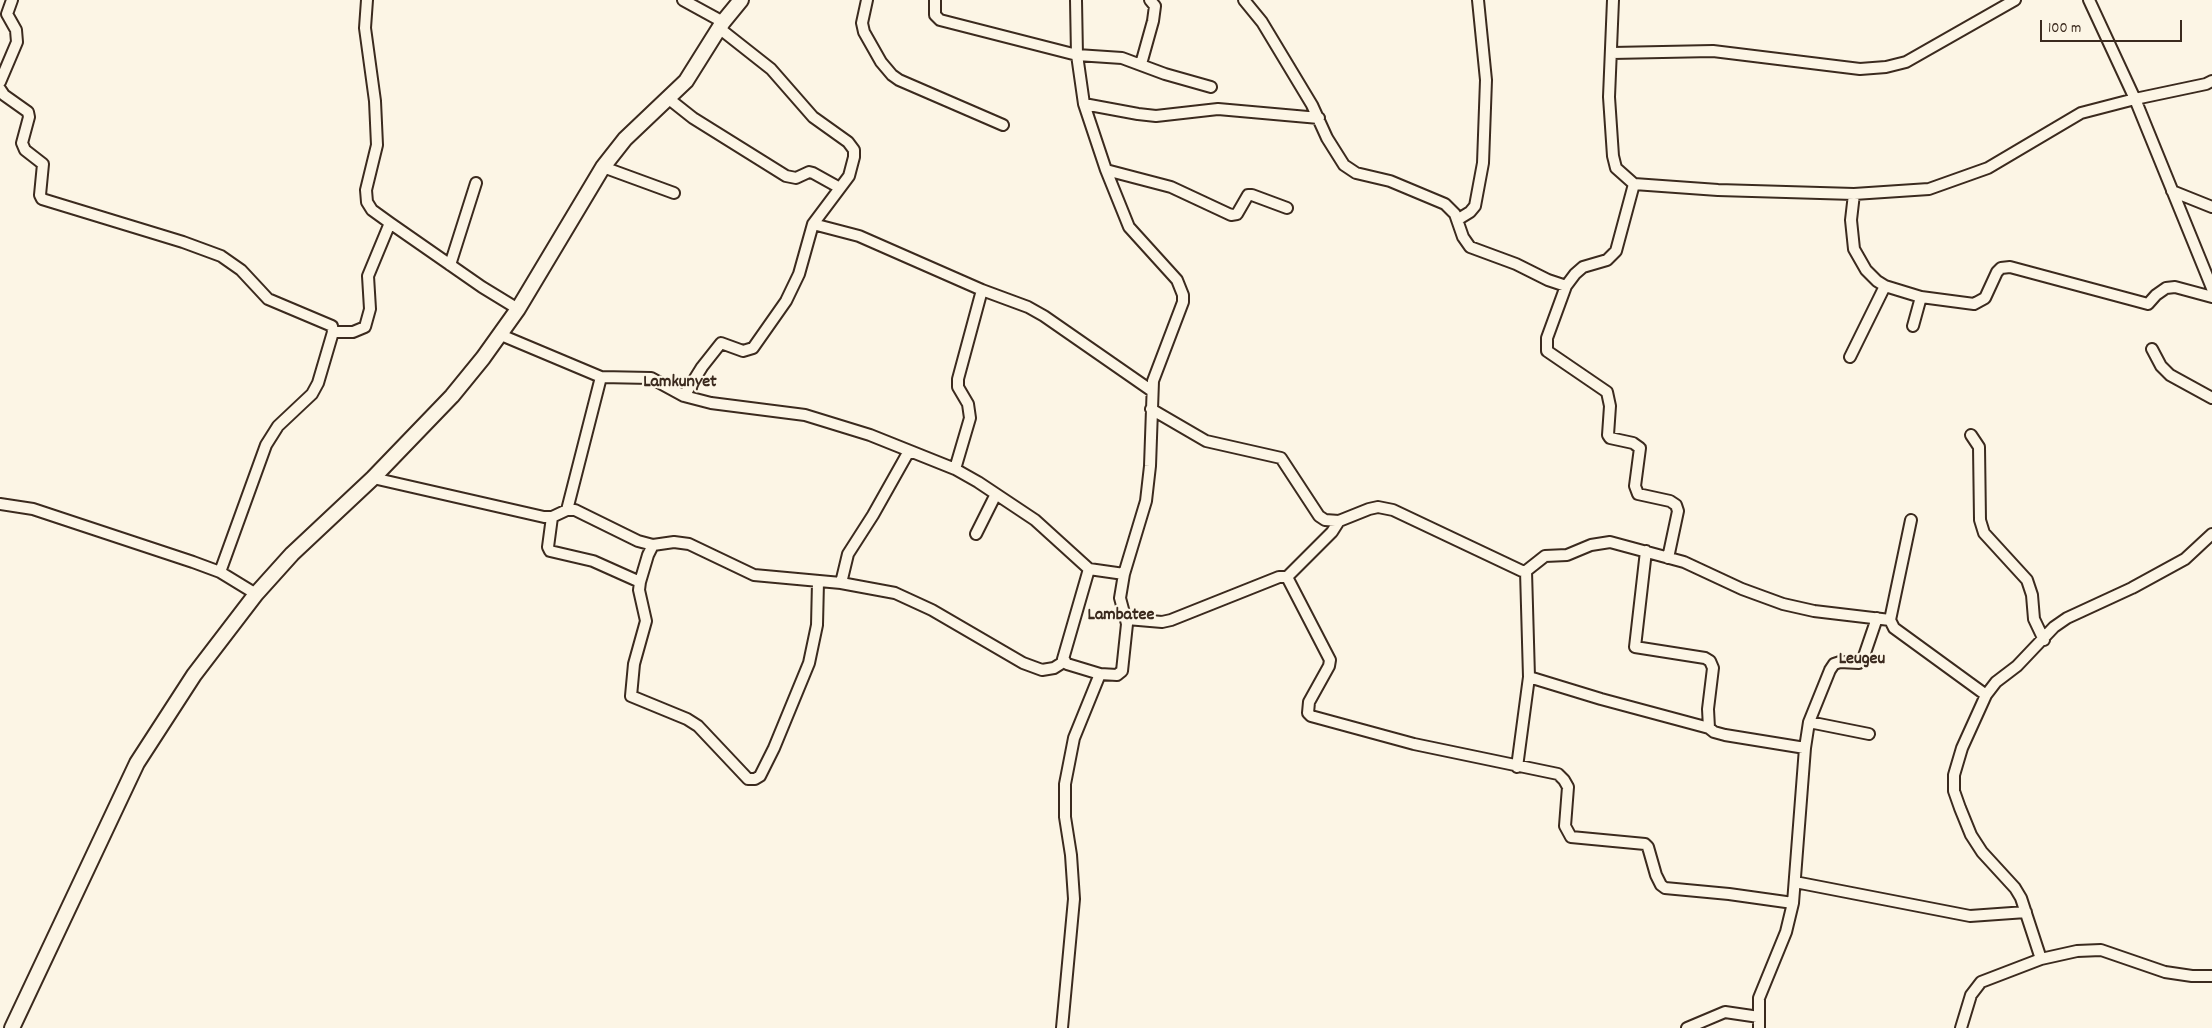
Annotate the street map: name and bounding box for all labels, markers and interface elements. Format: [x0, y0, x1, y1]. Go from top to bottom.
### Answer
scale bar [2042, 10, 2184, 42]
text: 100 m [2048, 18, 2081, 40]
district label: Lamkunyet [643, 373, 717, 395]
district label: Lambatee [1088, 606, 1154, 628]
district label: Leugeu [1839, 650, 1885, 672]

